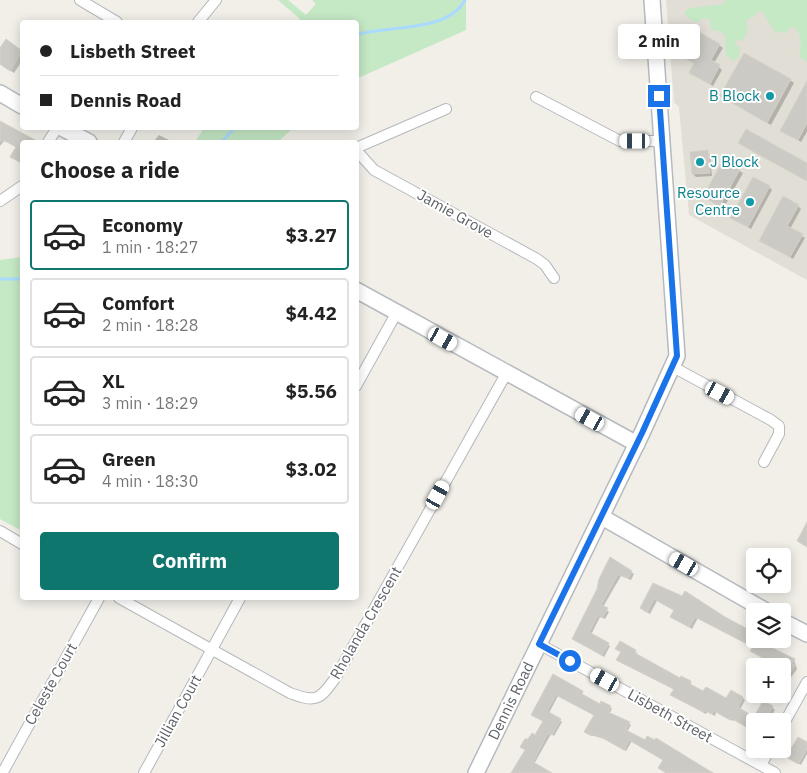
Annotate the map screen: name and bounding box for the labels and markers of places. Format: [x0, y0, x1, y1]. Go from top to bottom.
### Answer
place label: B Block [709, 86, 760, 105]
marker: B Block [764, 90, 776, 102]
place label: J Block [710, 152, 759, 171]
marker: J Block [694, 156, 706, 168]
place label: Resource Centre [677, 183, 740, 219]
marker: Resource Centre [744, 196, 756, 208]

